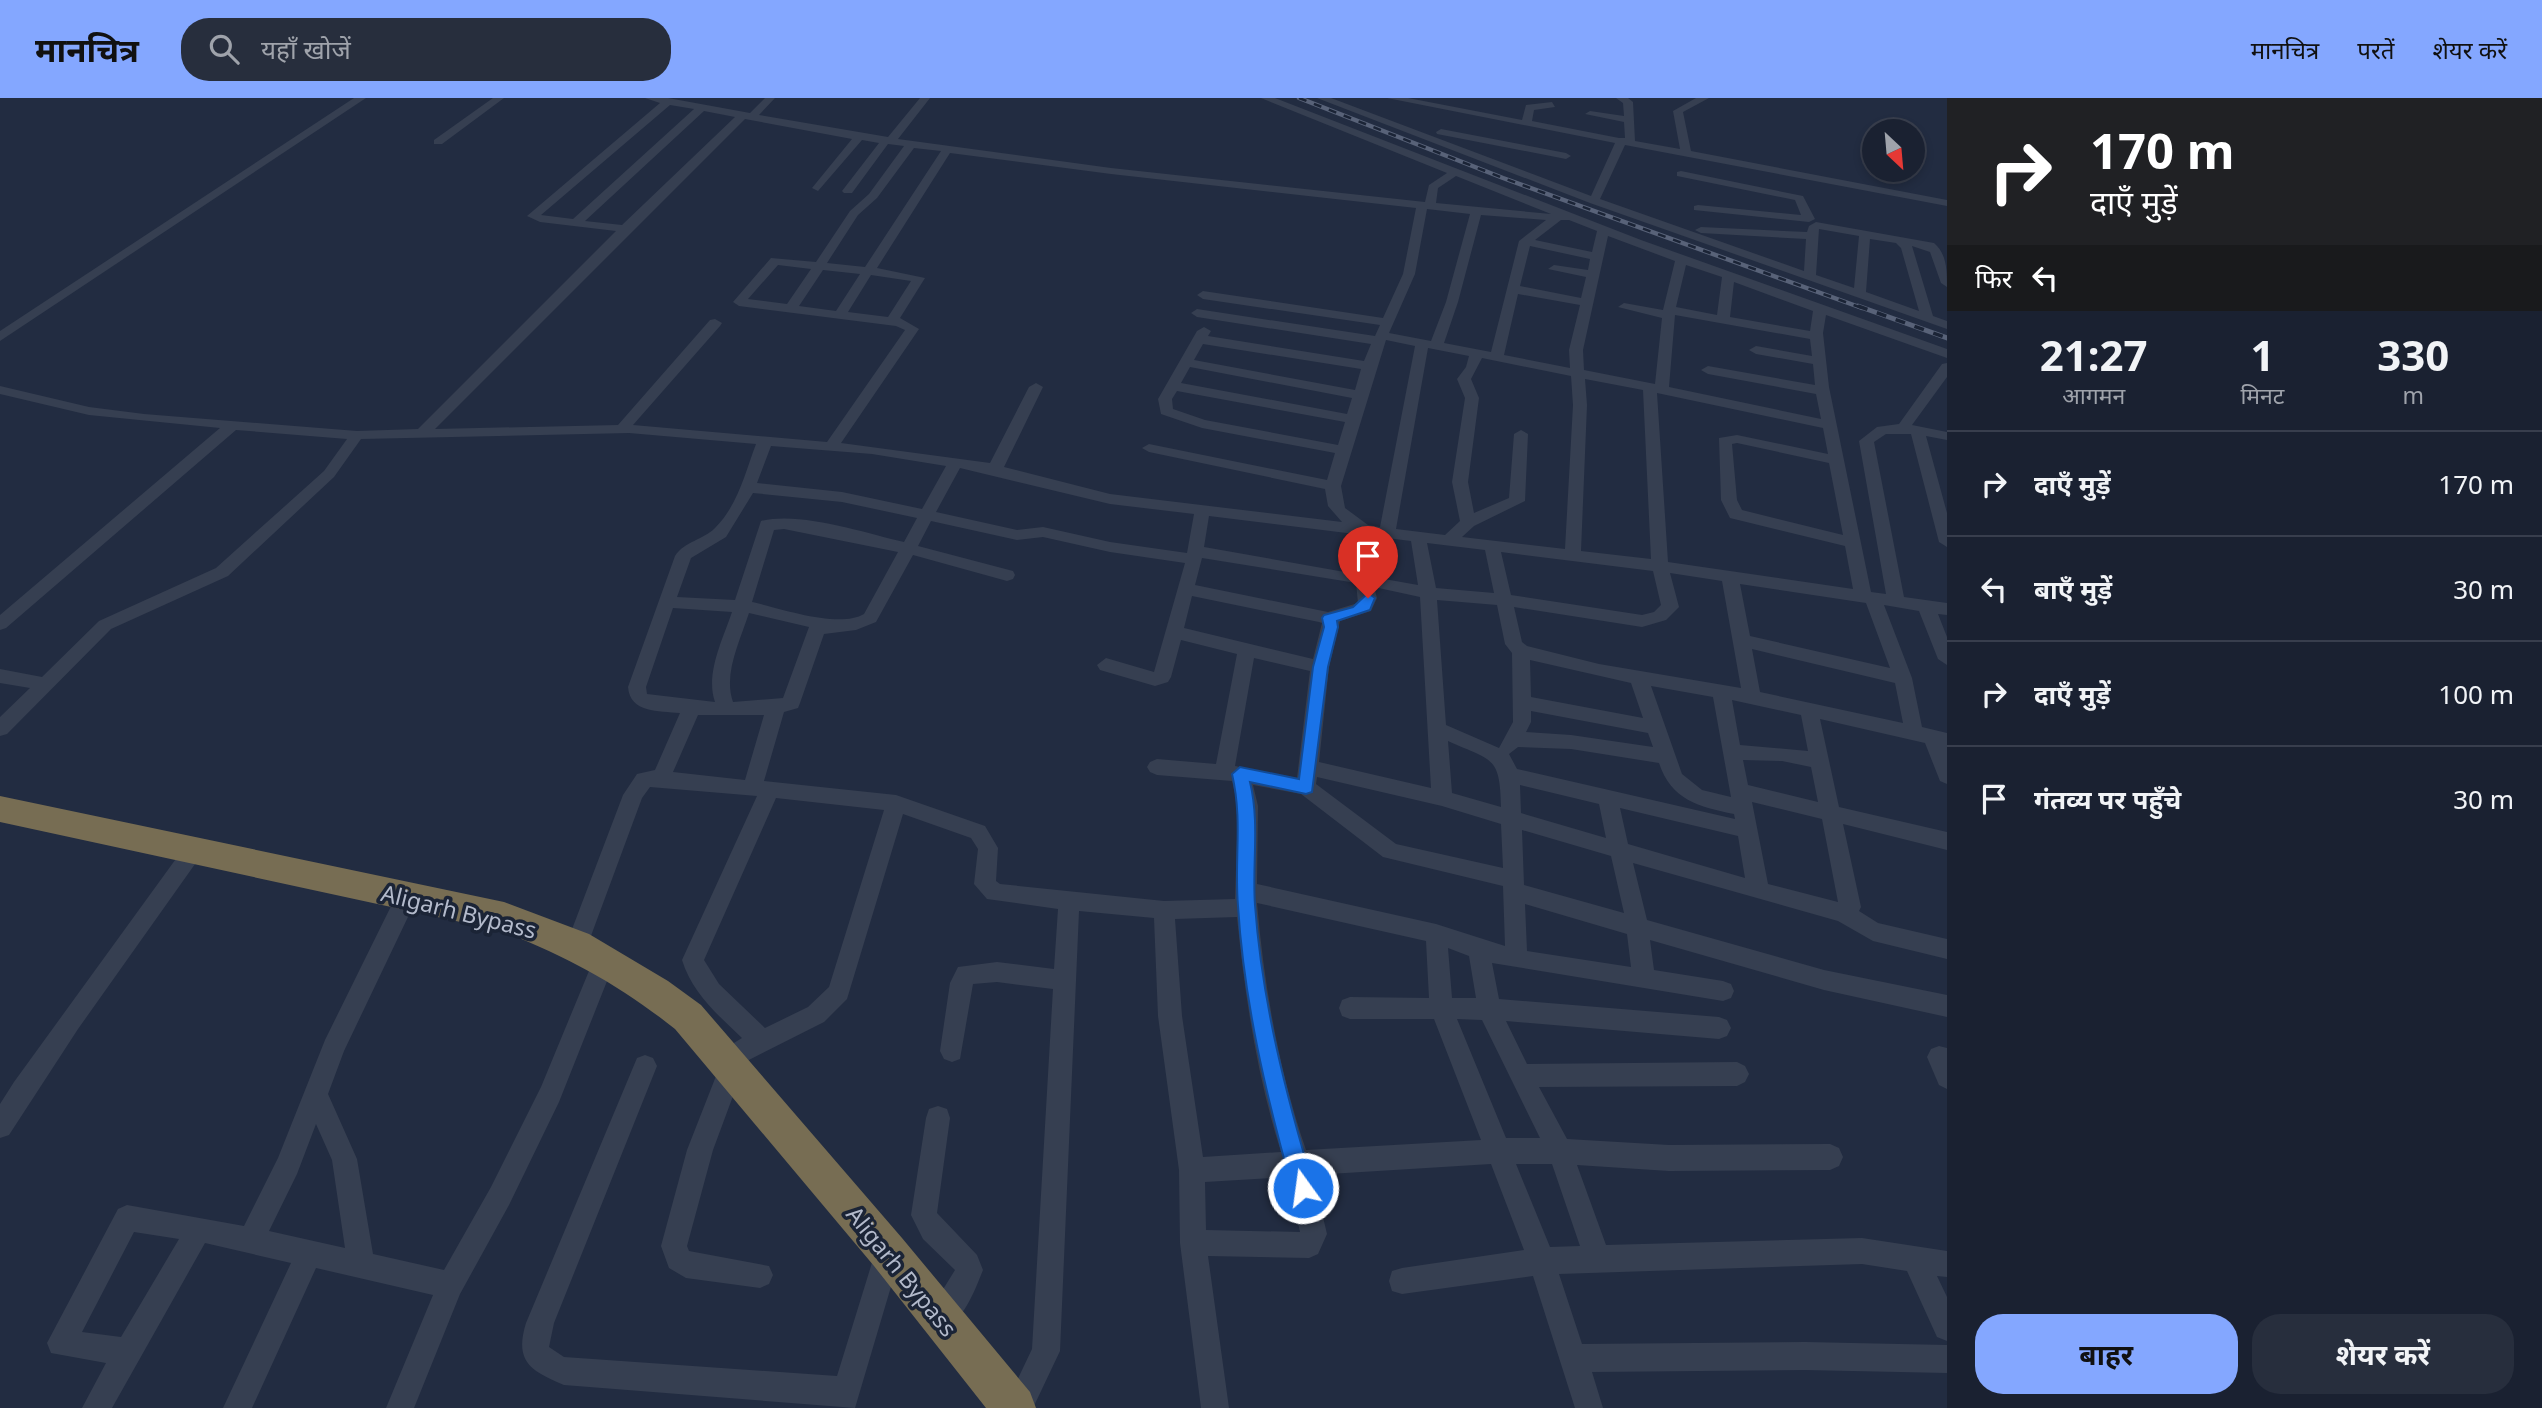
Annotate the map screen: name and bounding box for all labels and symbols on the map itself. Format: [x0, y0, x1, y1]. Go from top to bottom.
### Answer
north arrow [1862, 119, 1925, 182]
pin [1338, 526, 1398, 598]
street label: Aligarh Bypass [378, 876, 540, 946]
position arrow [1266, 1151, 1340, 1225]
street label: Aligarh Bypass [840, 1199, 964, 1343]

